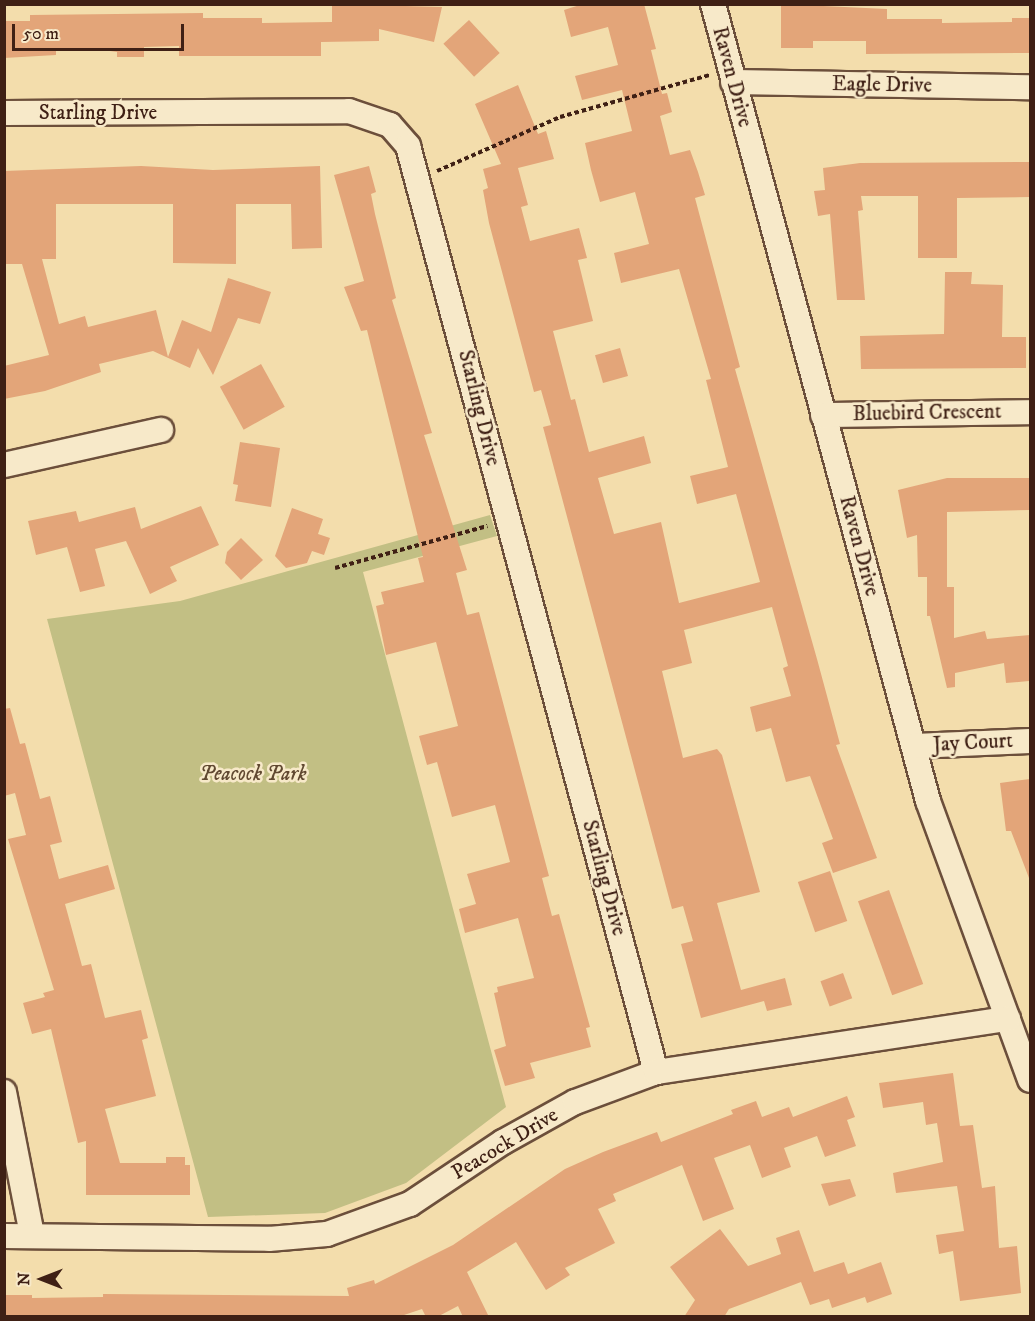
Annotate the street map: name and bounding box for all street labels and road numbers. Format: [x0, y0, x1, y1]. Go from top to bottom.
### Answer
street label: Raven Drive [707, 24, 757, 130]
street label: Eagle Drive [832, 72, 932, 98]
street label: Starling Drive [39, 100, 157, 126]
street label: Starling Drive [452, 347, 506, 469]
street label: Bluebird Crescent [852, 399, 1002, 427]
street label: Raven Drive [834, 493, 884, 599]
street label: Jay Court [932, 728, 1014, 758]
street label: Starling Drive [576, 817, 632, 939]
street label: Peacock Drive [447, 1102, 563, 1186]

